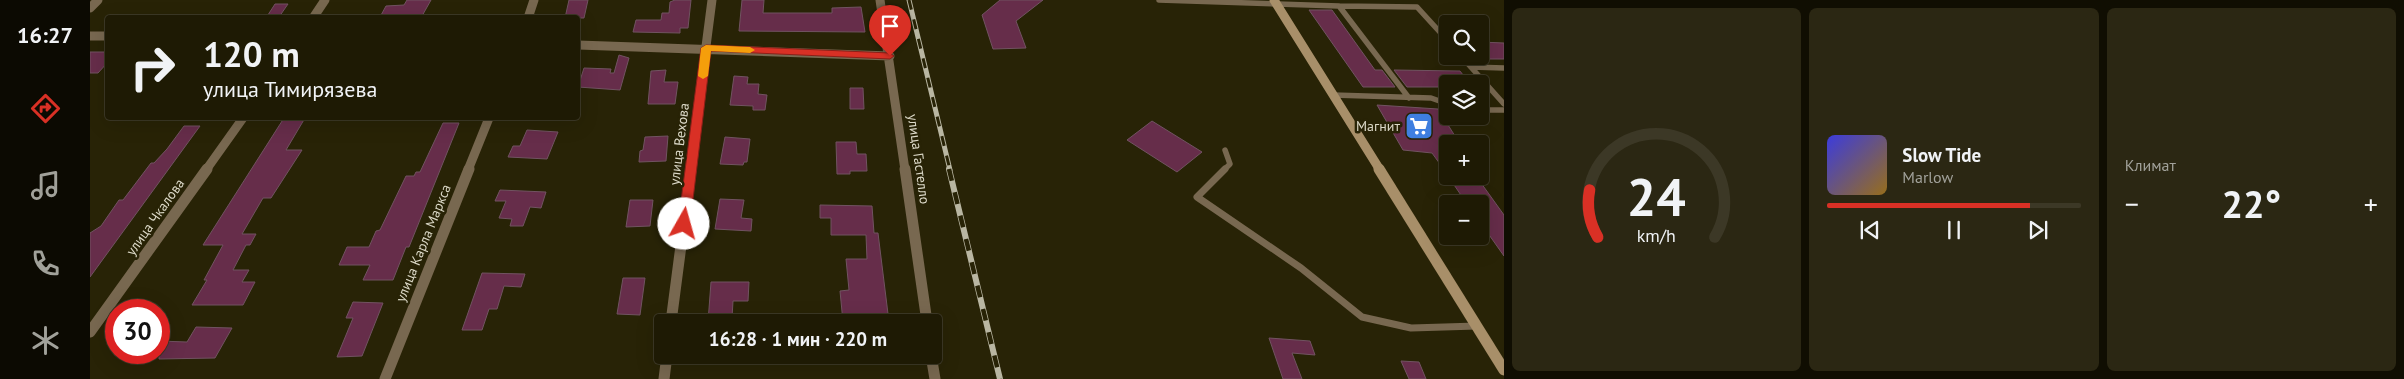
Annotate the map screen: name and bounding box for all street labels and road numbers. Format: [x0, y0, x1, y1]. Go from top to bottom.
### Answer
street label: улица Вехова [665, 102, 693, 186]
street label: улица Гастелло [904, 113, 934, 205]
street label: улица Чкалова [122, 175, 188, 259]
street label: улица Карла Маркса [391, 181, 455, 305]

